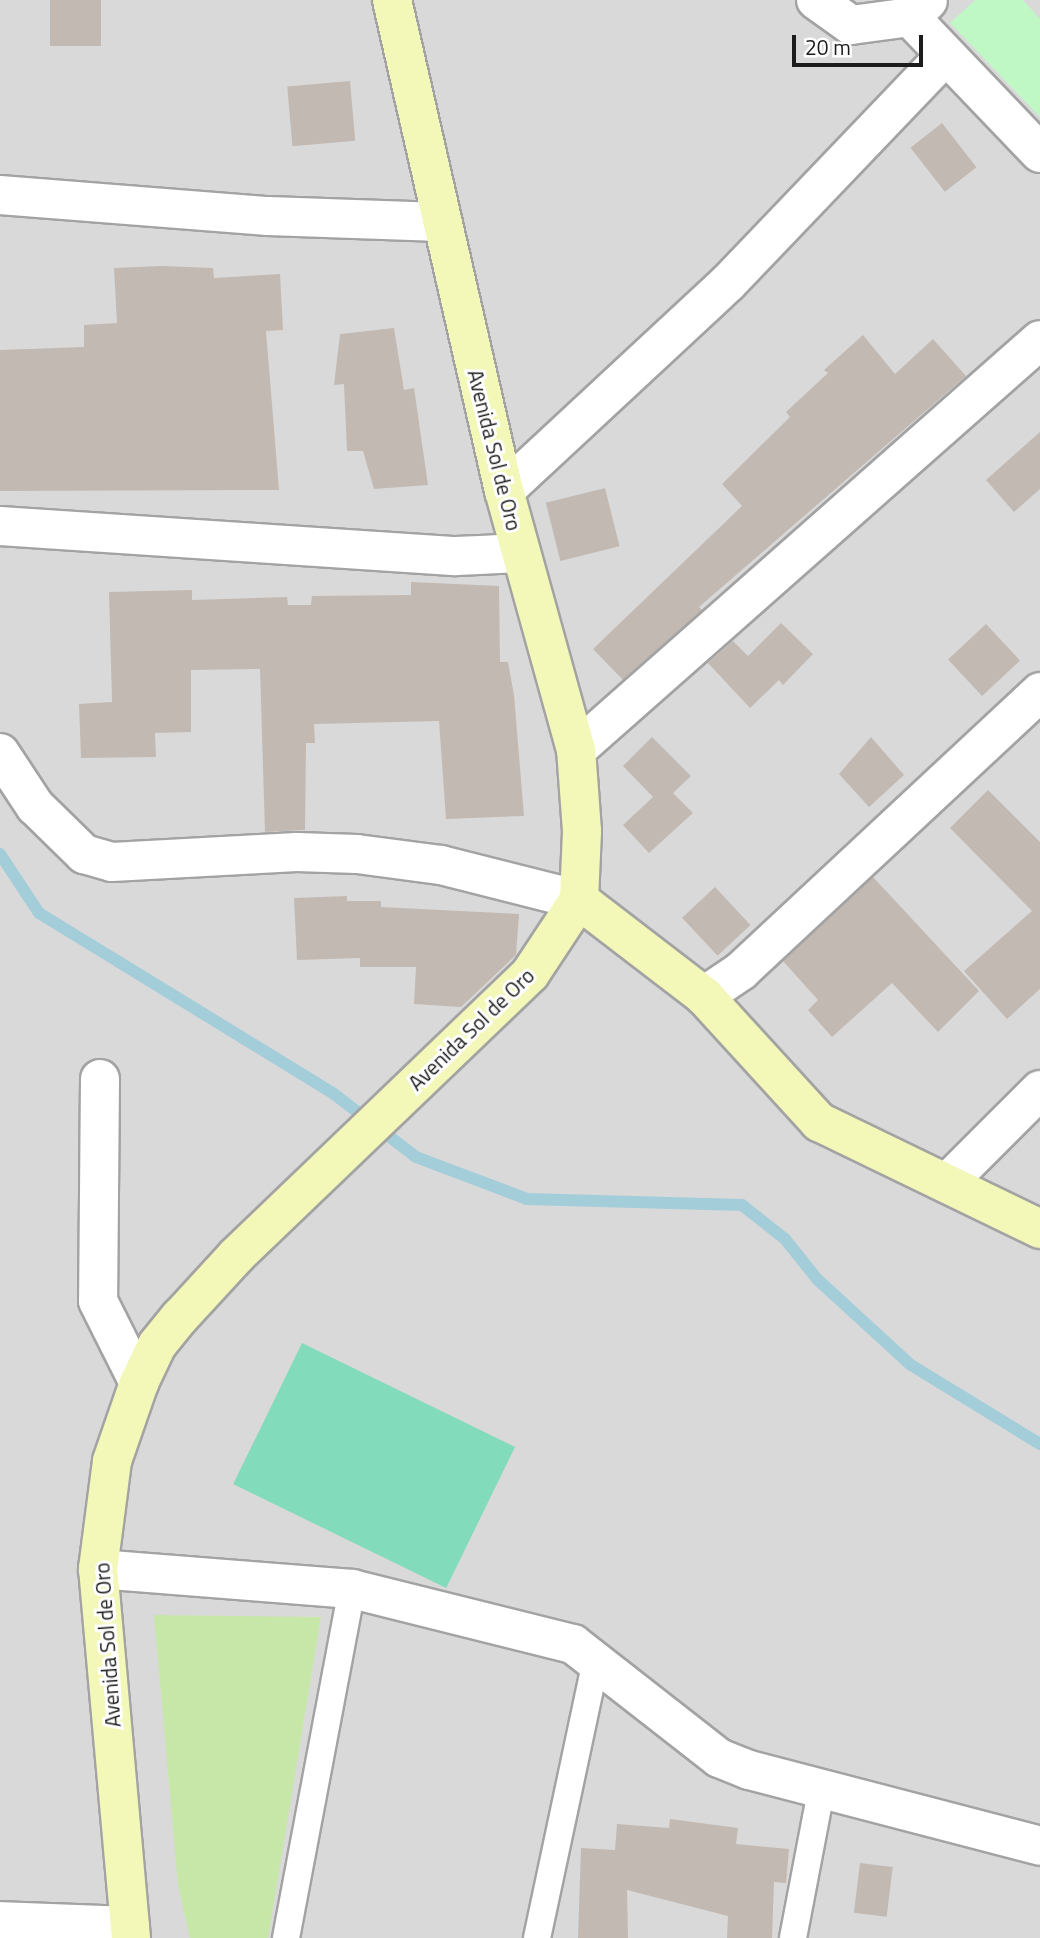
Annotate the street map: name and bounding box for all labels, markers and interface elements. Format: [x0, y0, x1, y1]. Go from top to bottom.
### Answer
scale bar [795, 21, 926, 65]
text: 20 m [805, 31, 851, 63]
street label: Avenida Sol de Oro [463, 367, 527, 533]
street label: Avenida Sol de Oro [403, 963, 539, 1095]
street label: Avenida Sol de Oro [89, 1562, 125, 1728]

